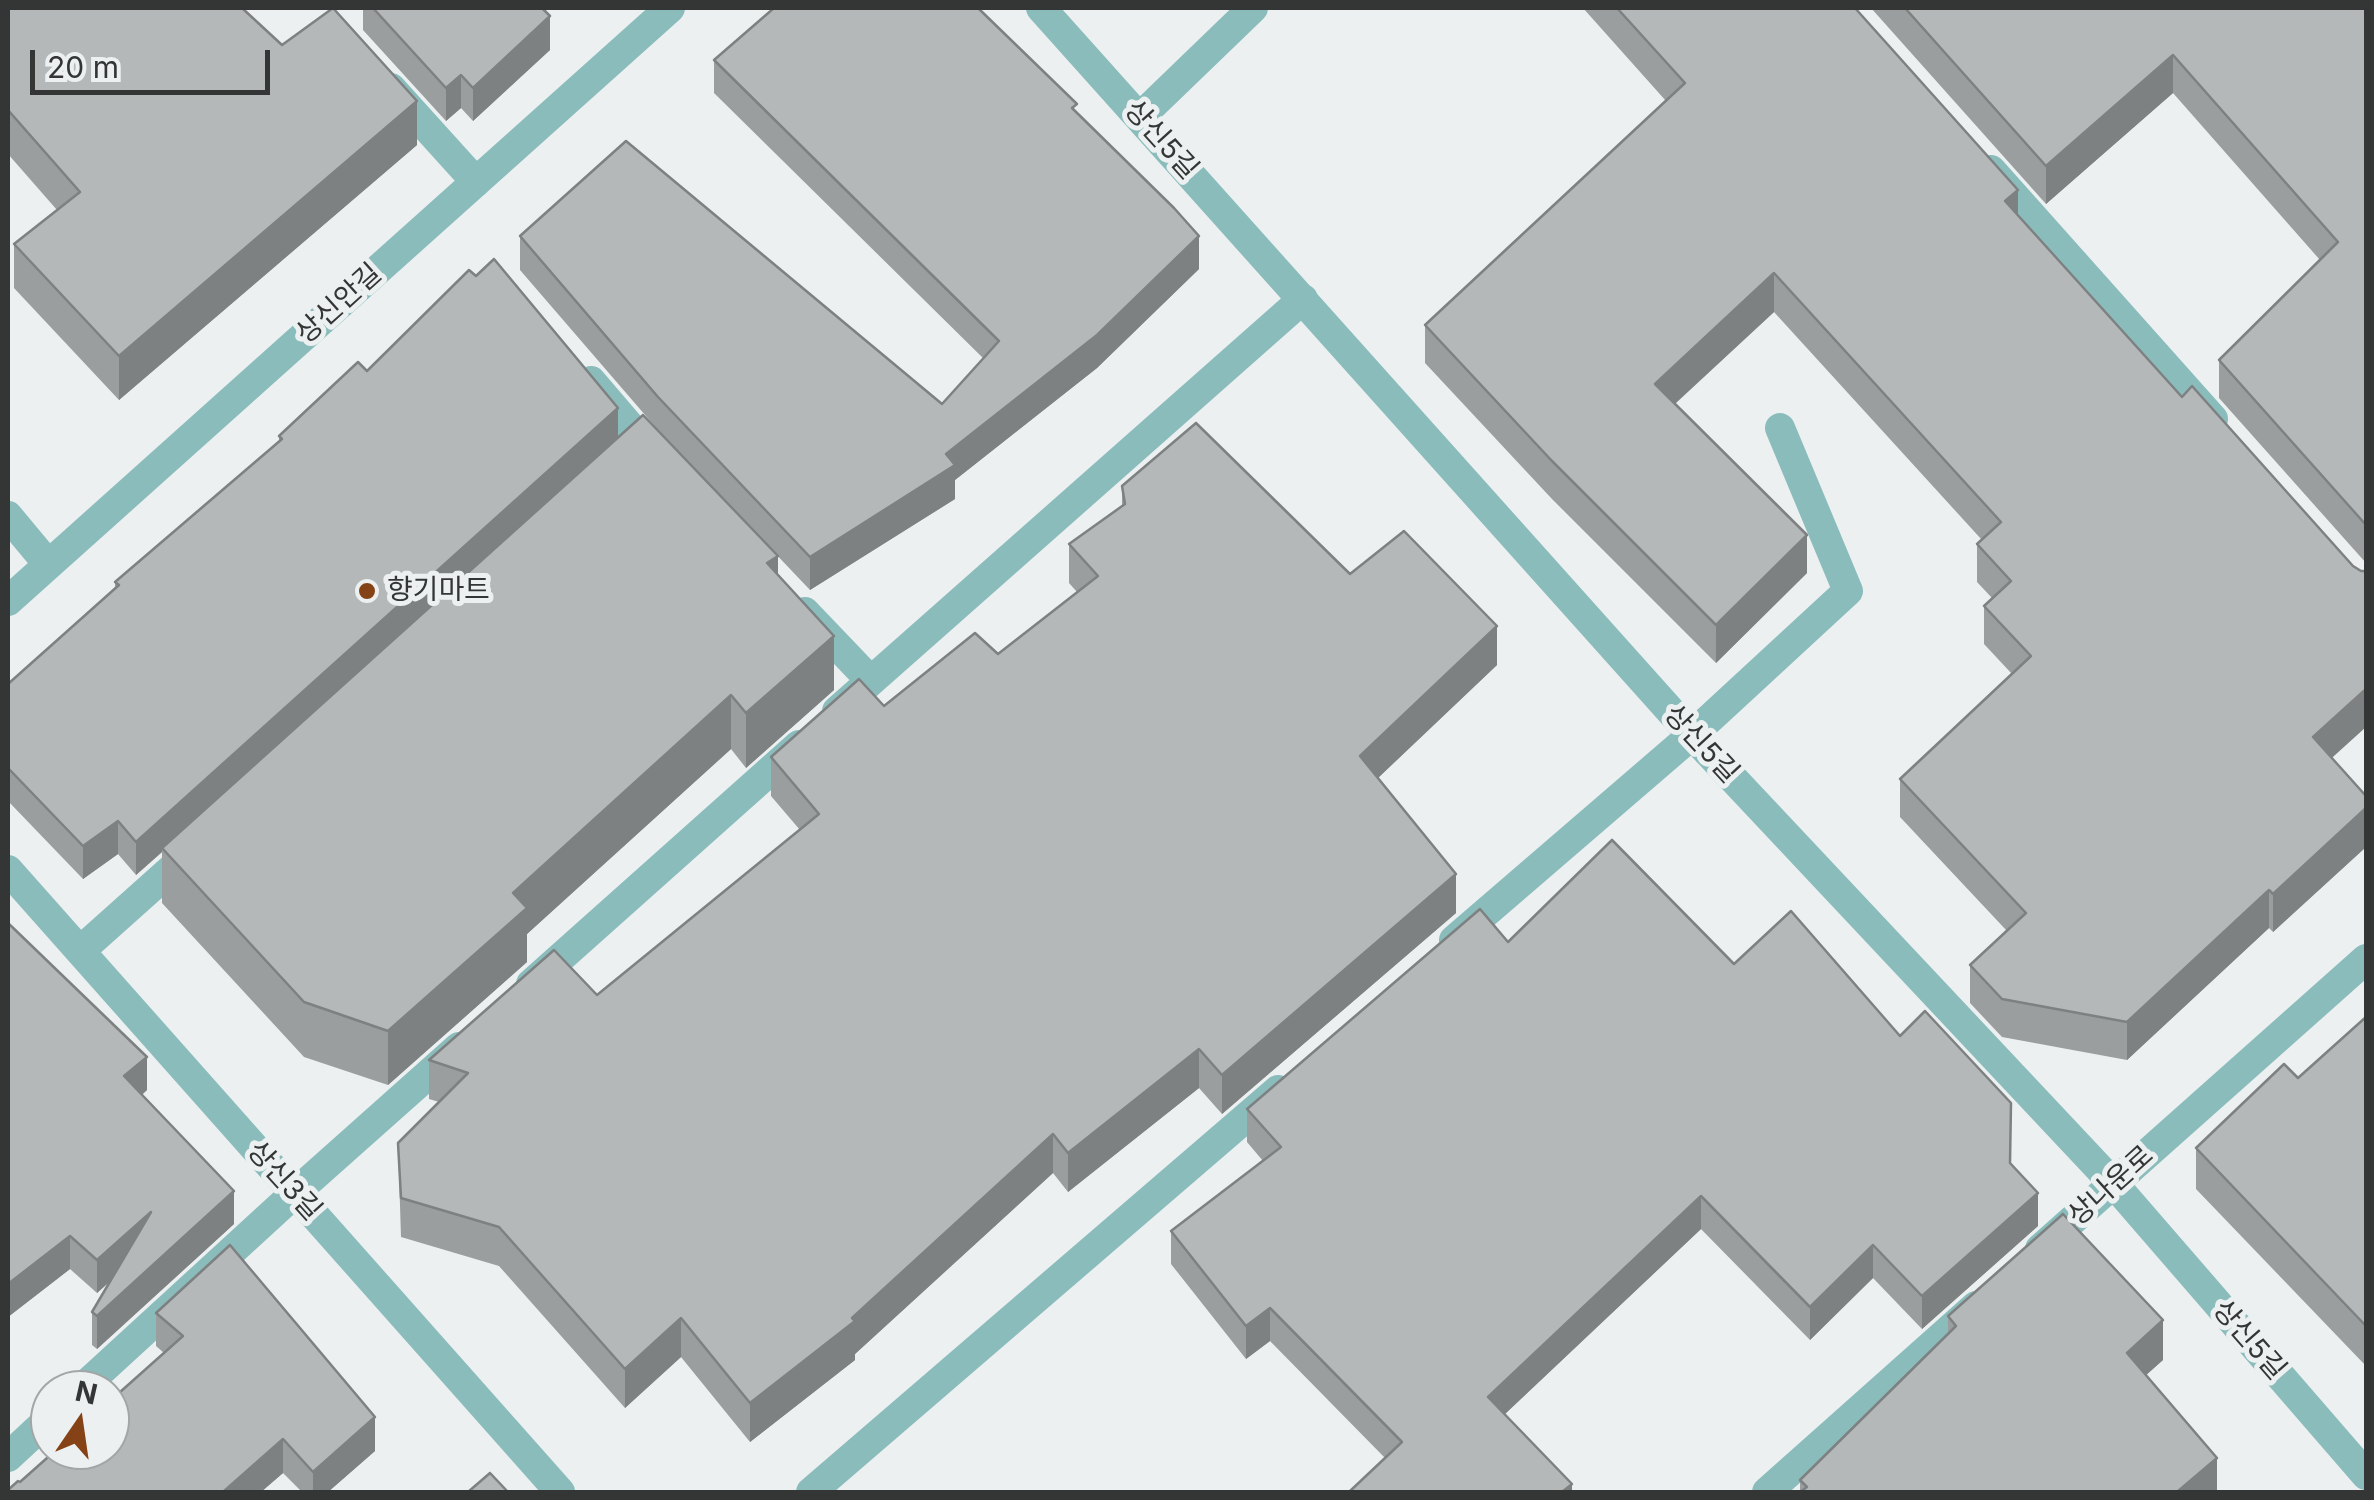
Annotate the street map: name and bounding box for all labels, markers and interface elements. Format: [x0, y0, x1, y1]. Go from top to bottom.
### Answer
scale bar [35, 30, 275, 92]
text: 20 m [47, 49, 119, 85]
street label: 상신5길 [1117, 94, 1205, 186]
street label: 상신안길 [289, 257, 389, 351]
place label: 향기마트 [387, 574, 490, 608]
marker: 향기마트 [356, 580, 378, 602]
street label: 상신5길 [1657, 698, 1745, 790]
street label: 상신3길 [240, 1135, 328, 1227]
street label: 상나운로 [2061, 1139, 2161, 1233]
street label: 상신5길 [2205, 1293, 2293, 1387]
north arrow [30, 1370, 130, 1470]
text: N [72, 1374, 101, 1412]

